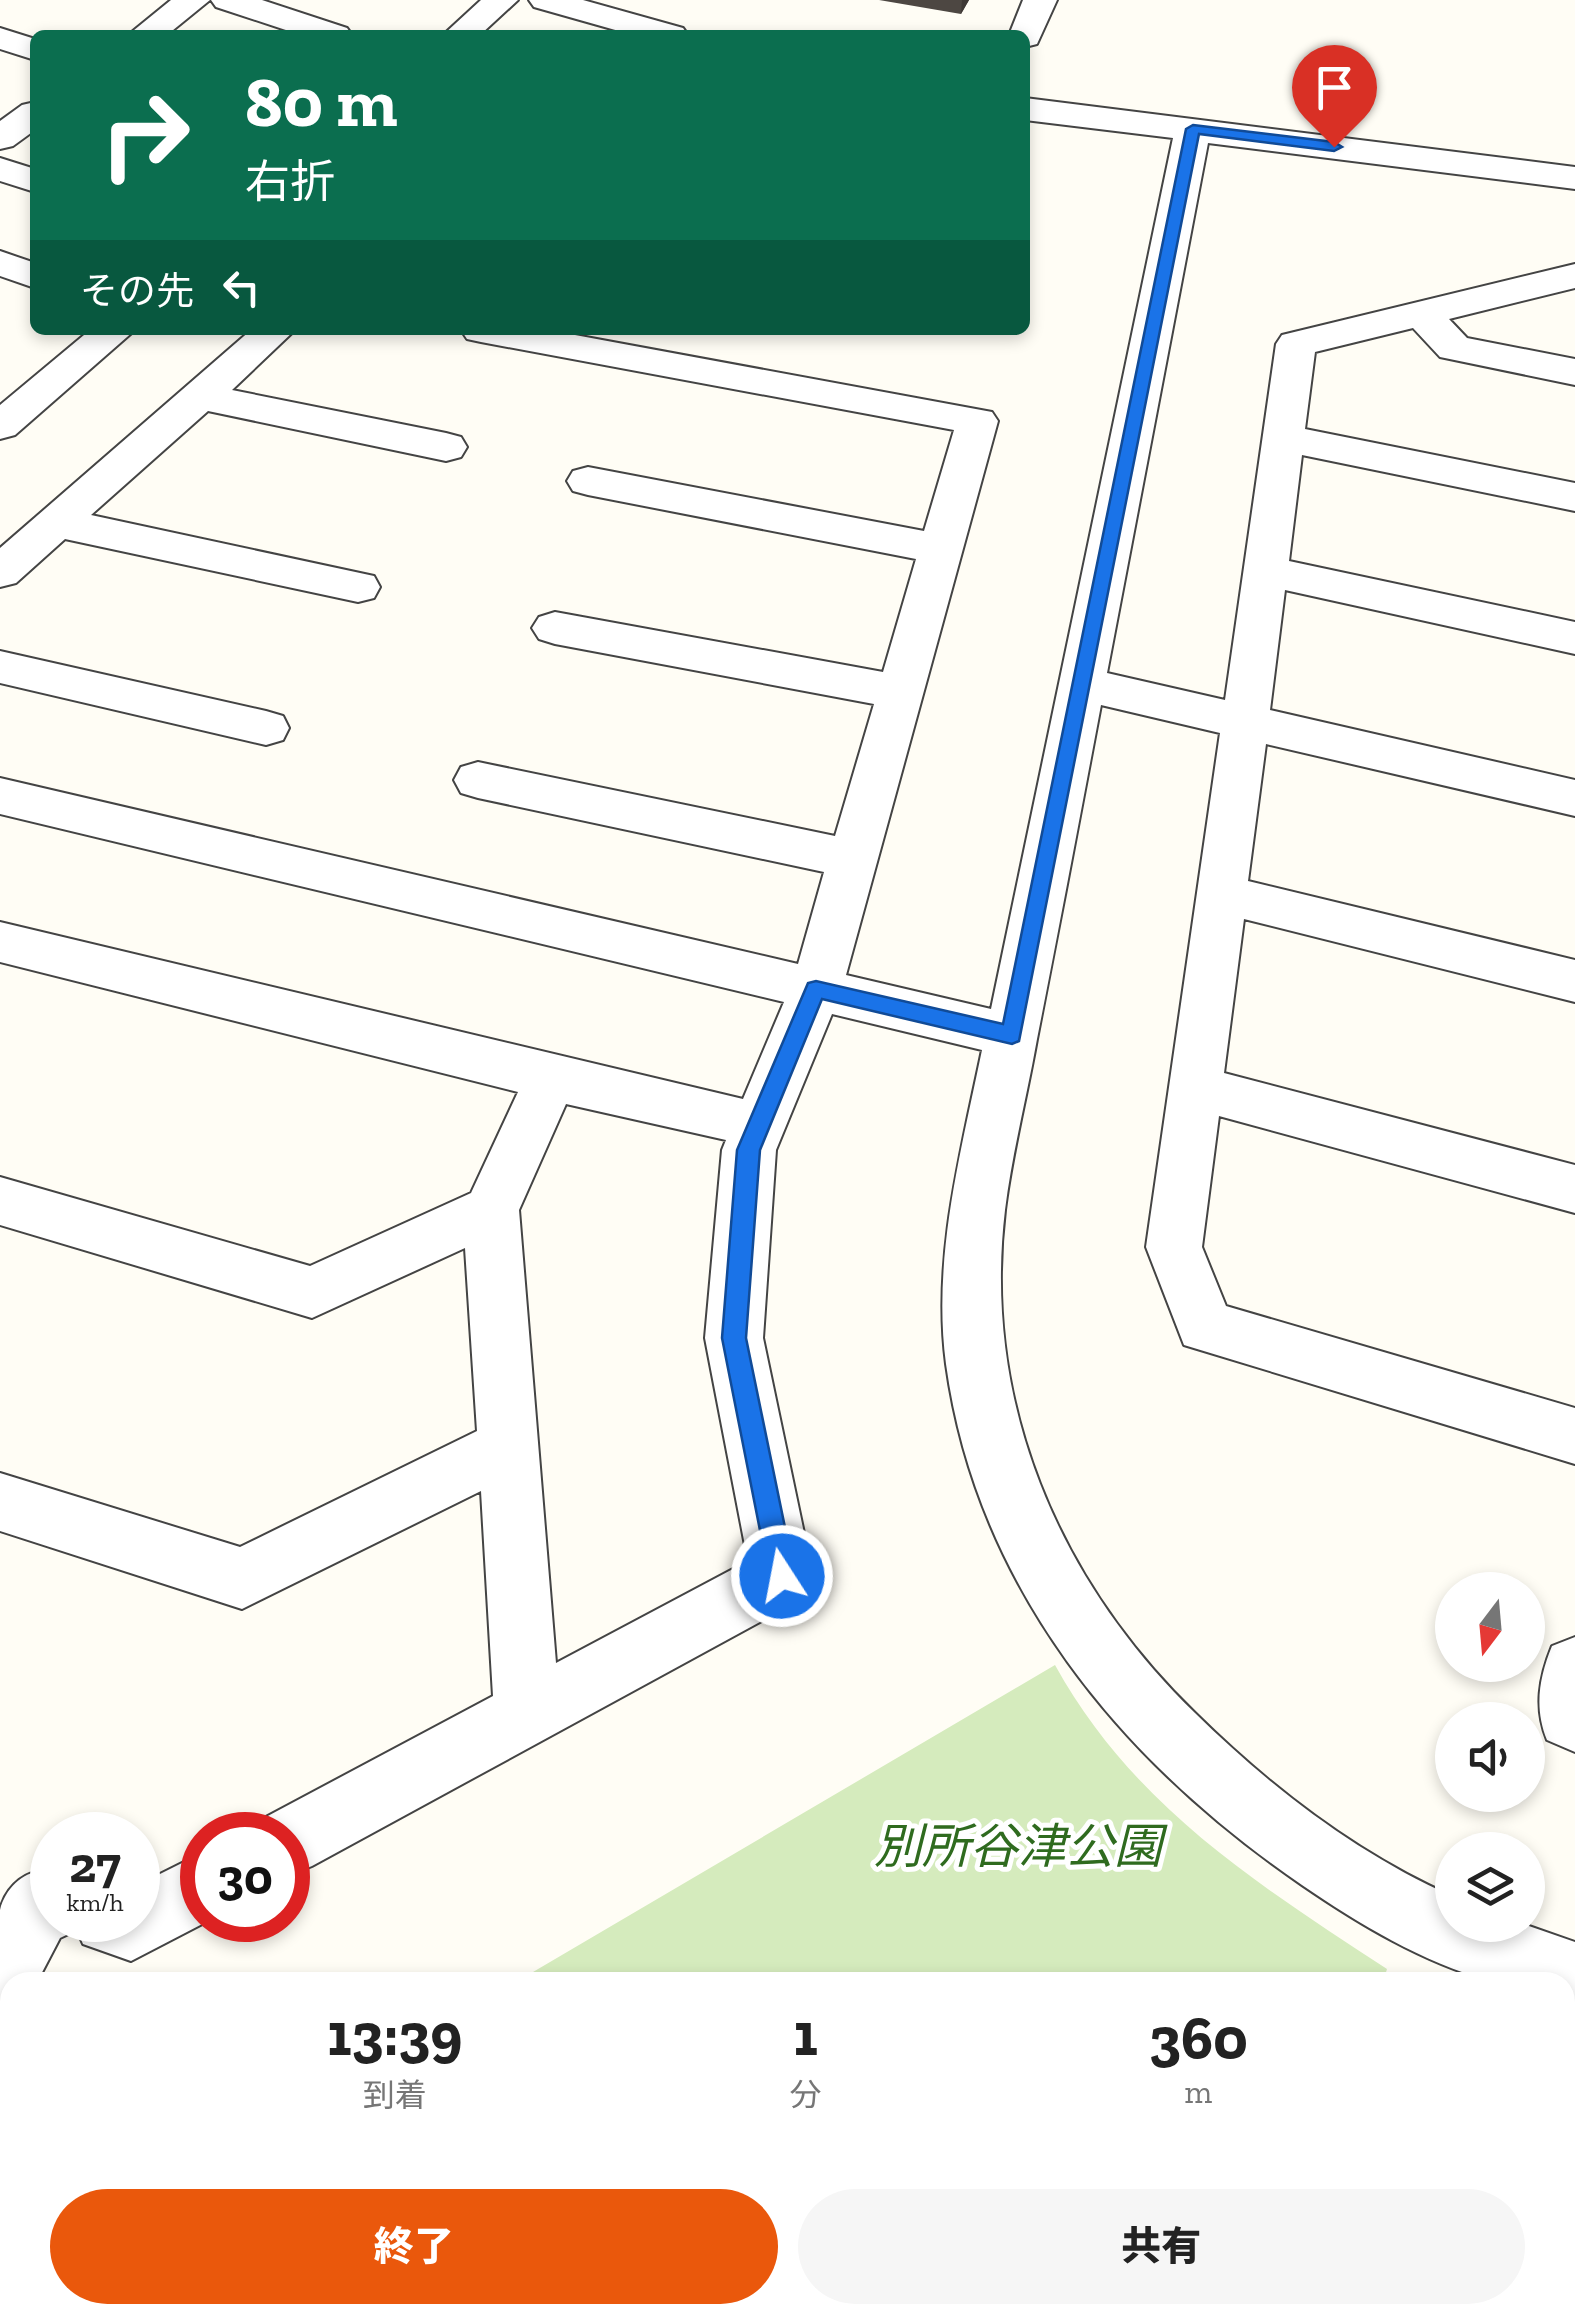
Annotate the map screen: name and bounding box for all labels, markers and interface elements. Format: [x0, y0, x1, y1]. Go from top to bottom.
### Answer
pin [1292, 45, 1377, 148]
text: 80 m [245, 60, 397, 144]
icon: arrive [1307, 60, 1362, 115]
icon: right [80, 70, 210, 200]
text: 右折 [245, 155, 335, 209]
icon: left [214, 260, 269, 315]
text: その先 [80, 268, 194, 314]
position arrow [730, 1524, 834, 1628]
north arrow [1435, 1572, 1545, 1682]
map controls [1435, 1572, 1545, 1942]
button: sound [1435, 1702, 1545, 1812]
speed limit sign: 30 [180, 1812, 310, 1942]
park label: 別所谷津公園 [874, 1818, 1168, 1875]
button: layers [1435, 1832, 1545, 1942]
text: 27 [69, 1835, 121, 1895]
text: km/h [66, 1887, 124, 1917]
text: 13:39 [327, 1998, 462, 2070]
text: 1 [794, 1998, 818, 2070]
text: 360 [1149, 2002, 1248, 2074]
text: m [1185, 2073, 1212, 2111]
text: 到着 [363, 2076, 427, 2114]
text: 分 [790, 2076, 822, 2114]
button: 終了 [50, 2189, 778, 2304]
button: 共有 [798, 2189, 1525, 2304]

